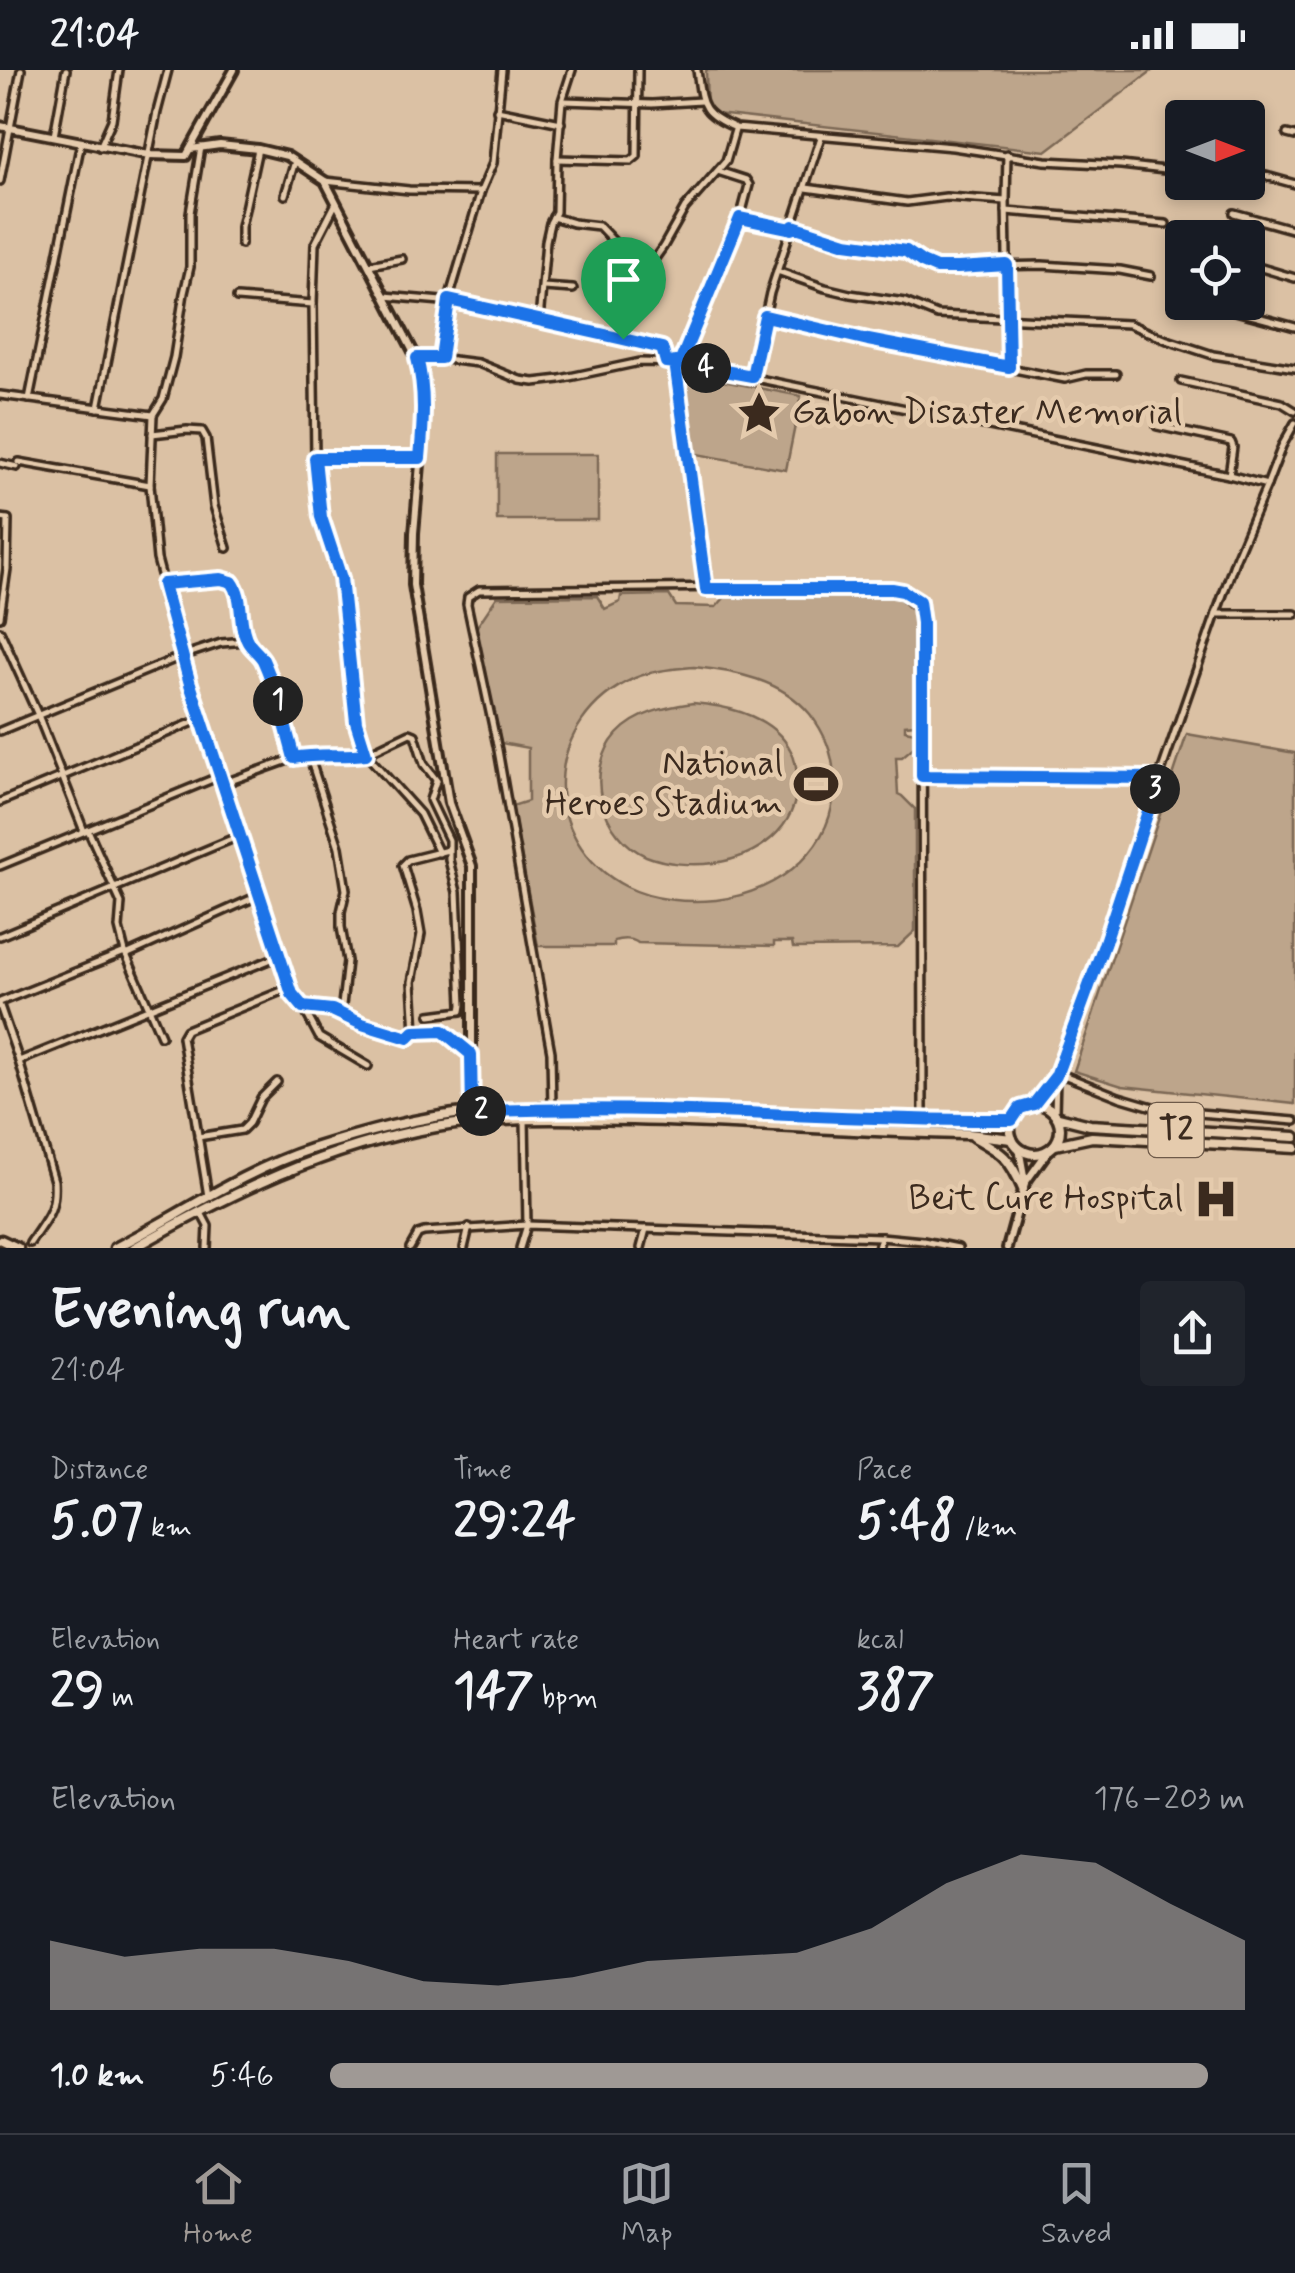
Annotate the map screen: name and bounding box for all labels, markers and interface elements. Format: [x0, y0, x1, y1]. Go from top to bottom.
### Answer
text: 21:04 [50, 11, 139, 60]
north arrow [1165, 100, 1265, 200]
map controls [1165, 100, 1265, 320]
button: locate [1165, 220, 1265, 320]
pin [581, 237, 666, 340]
icon: arrive [596, 252, 651, 307]
pin: 4 [681, 343, 731, 393]
text: 4 [698, 349, 714, 386]
place icon: Gabon Disaster Memorial [735, 389, 783, 437]
place label: Gabon Disaster Memorial [792, 390, 1182, 436]
pin: 1 [253, 676, 303, 726]
text: 1 [272, 682, 284, 719]
place label: National Heroes Stadium [545, 741, 783, 827]
sports icon: National Heroes Stadium [792, 760, 840, 808]
pin: 3 [1130, 764, 1180, 814]
text: 3 [1149, 770, 1161, 807]
pin: 2 [456, 1086, 506, 1136]
text: 2 [474, 1092, 488, 1129]
road number: T2 [1148, 1103, 1204, 1157]
hospital icon: Beit Cure Hospital [1192, 1175, 1240, 1223]
place label: Beit Cure Hospital [908, 1176, 1183, 1222]
text: Evening run [50, 1276, 350, 1348]
button: share [1140, 1281, 1245, 1386]
text: 21:04 [50, 1350, 125, 1392]
text: Distance [50, 1452, 148, 1489]
text: Time [453, 1452, 512, 1489]
text: Pace [857, 1452, 912, 1489]
text: 5.07 [50, 1489, 144, 1555]
text: 29:24 [453, 1489, 576, 1555]
text: 5:48 [857, 1489, 957, 1555]
text: km [144, 1510, 192, 1547]
text: /km [957, 1510, 1017, 1547]
text: Elevation [50, 1622, 160, 1659]
text: Heart rate [453, 1622, 579, 1659]
text: kcal [857, 1622, 904, 1659]
text: 29 [50, 1659, 104, 1725]
text: 147 [453, 1659, 534, 1725]
text: 387 [857, 1659, 935, 1725]
text: m [104, 1680, 134, 1717]
text: bpm [534, 1680, 598, 1717]
text: Elevation [50, 1778, 176, 1820]
text: 176–203 m [1094, 1778, 1245, 1820]
text: 1.0 km [50, 2055, 144, 2097]
text: 5:46 [210, 2055, 274, 2097]
tab: Home [183, 2156, 253, 2253]
tab: Map [619, 2156, 674, 2253]
tab: Saved [1041, 2156, 1112, 2253]

